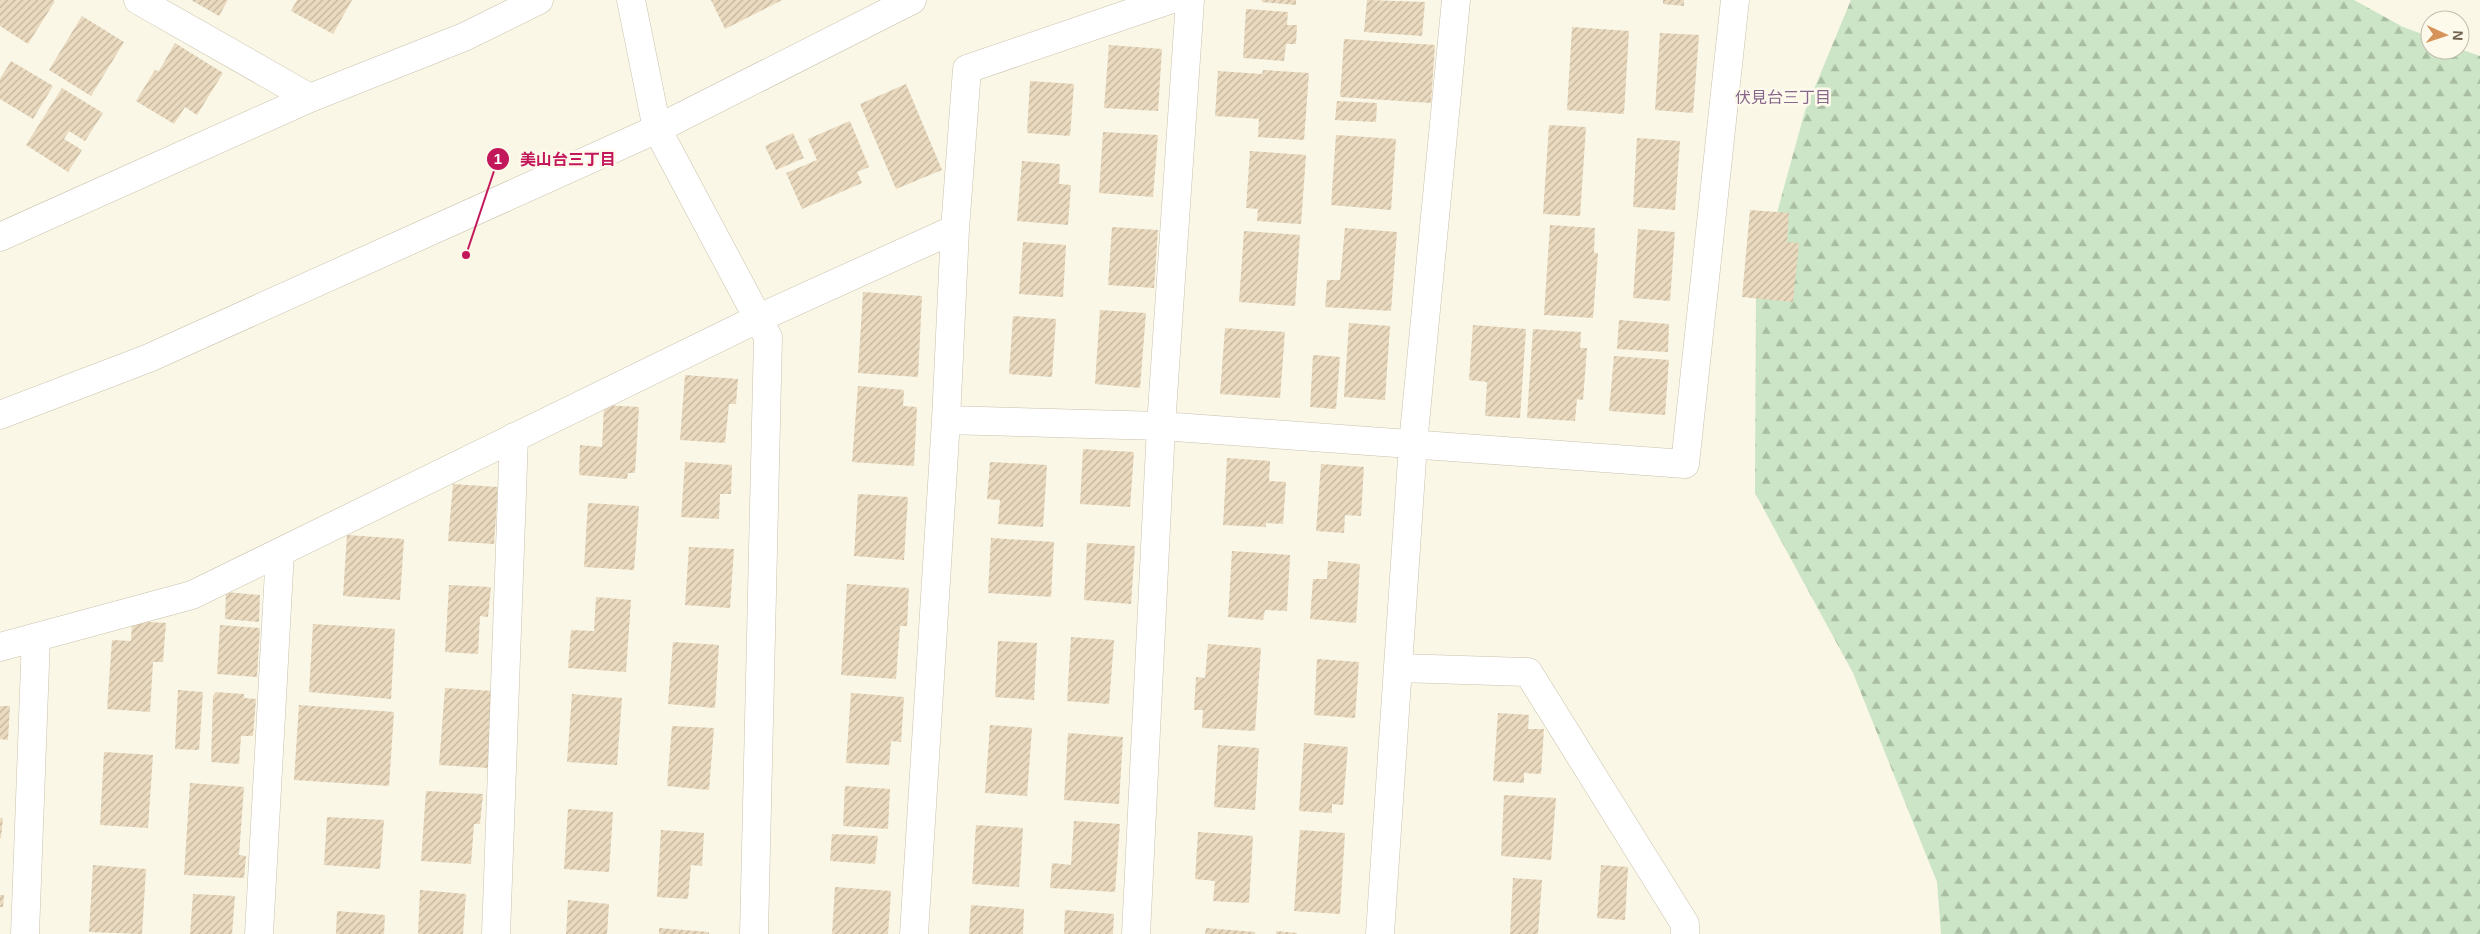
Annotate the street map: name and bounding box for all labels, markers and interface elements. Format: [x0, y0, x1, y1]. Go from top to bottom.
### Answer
north arrow [2420, 10, 2470, 60]
text: N [2450, 30, 2466, 41]
district label: 伏見台三丁目 [1735, 89, 1831, 106]
callout: 美山台三丁目 [485, 143, 626, 174]
text: 1 [494, 150, 502, 167]
text: 美山台三丁目 [520, 151, 616, 168]

